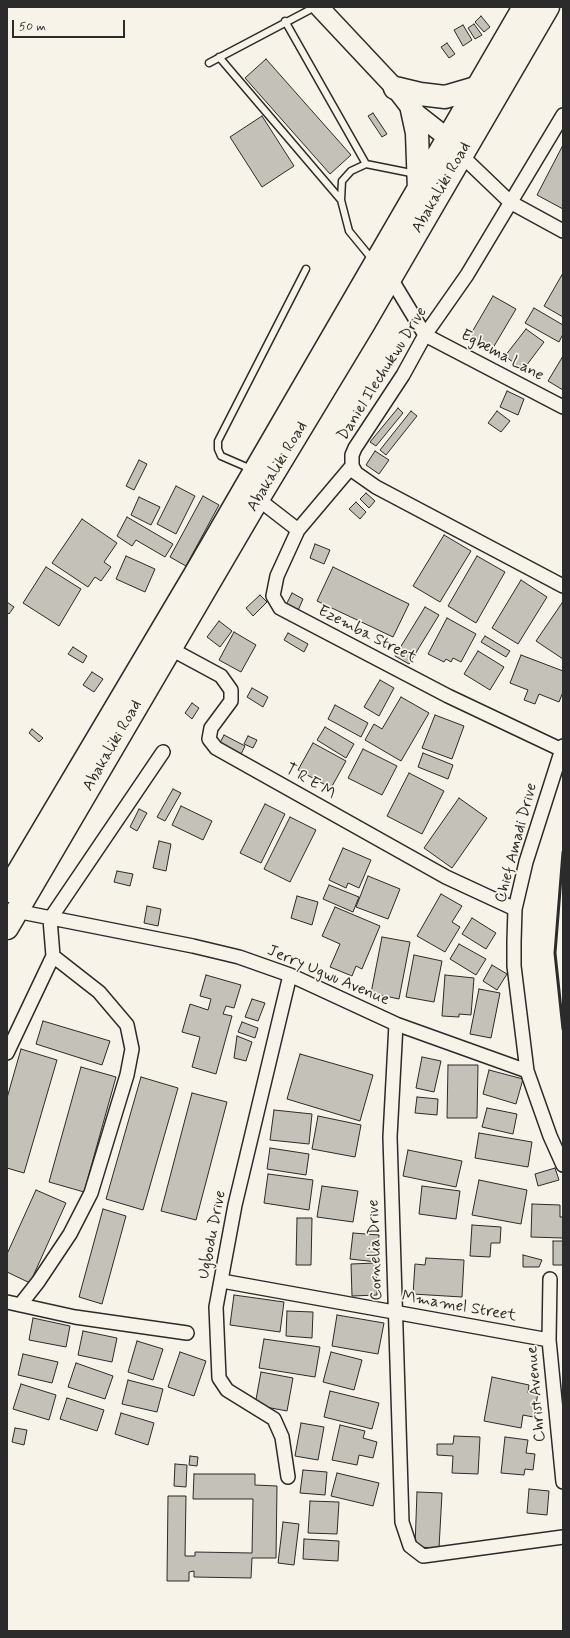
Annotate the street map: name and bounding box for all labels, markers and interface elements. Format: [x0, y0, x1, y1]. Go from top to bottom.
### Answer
scale bar [14, 12, 127, 38]
text: 50 m [19, 19, 46, 35]
street label: Abakaliki Road [408, 139, 476, 237]
street label: Daniel Ilechukwu Drive [334, 304, 432, 444]
street label: Egbema Lane [457, 326, 547, 386]
street label: Abakaliki Road [244, 418, 312, 516]
street label: Ezemba Street [314, 602, 420, 668]
street label: Abakaliki Road [79, 697, 147, 795]
street label: T R E M [281, 760, 339, 804]
street label: Chief Amadi Drive [492, 781, 542, 905]
street label: Jerry Ugwu Avenue [264, 942, 392, 1010]
street label: Ugbodu Drive [195, 1189, 231, 1281]
street label: Cornelia Drive [365, 1199, 387, 1301]
street label: Mmamel Street [400, 1287, 518, 1327]
street label: Christ Avenue [523, 1345, 551, 1443]

